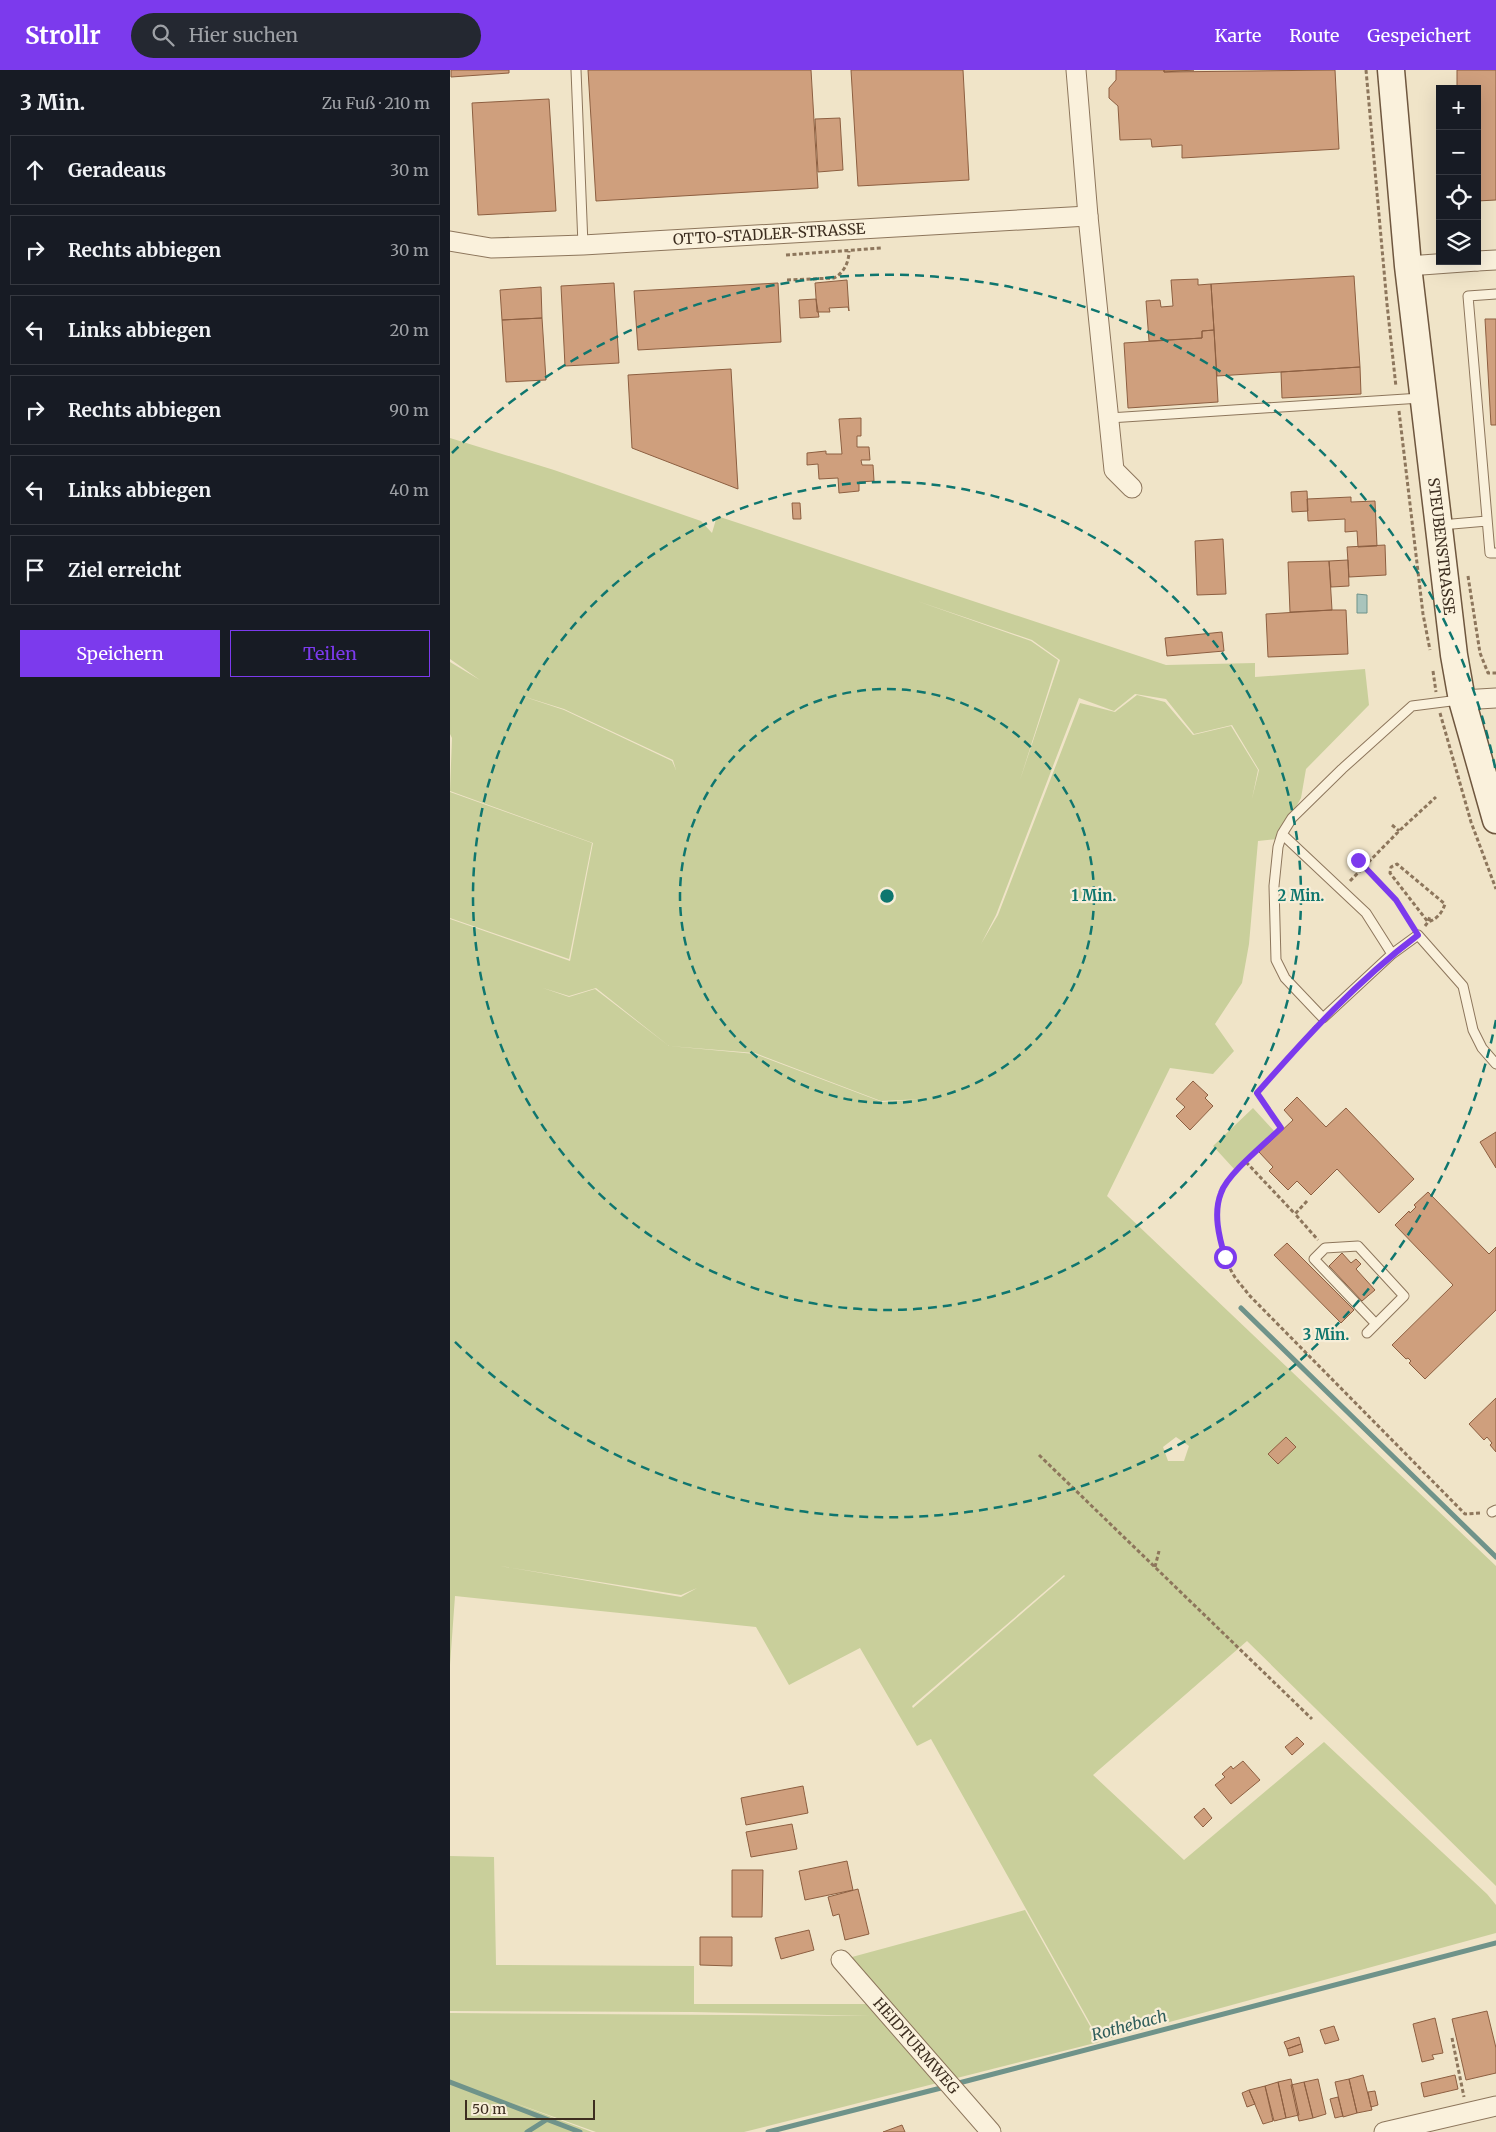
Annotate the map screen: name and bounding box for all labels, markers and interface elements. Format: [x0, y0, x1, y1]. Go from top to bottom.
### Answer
search box [131, 13, 481, 58]
text: Strollr [25, 20, 101, 51]
icon: search [149, 21, 177, 49]
text: Hier suchen [189, 23, 298, 47]
text: Karte [1215, 24, 1261, 47]
text: Route [1289, 24, 1339, 47]
text: Gespeichert [1367, 24, 1471, 47]
map controls [1436, 85, 1481, 265]
button: + [1436, 85, 1481, 130]
text: 3 Min. [20, 89, 85, 116]
text: Zu Fuß · 210 m [322, 93, 430, 113]
button: − [1436, 130, 1481, 175]
icon: ahead [21, 156, 49, 184]
text: Geradeaus [68, 158, 166, 182]
text: 30 m [390, 160, 429, 180]
button: locate [1436, 175, 1481, 220]
street label: OTTO-STADLER-STRASSE [672, 219, 866, 249]
button: layers [1436, 220, 1481, 265]
icon: right [21, 236, 49, 264]
text: Rechts abbiegen [68, 238, 221, 262]
text: 30 m [390, 240, 429, 260]
icon: left [21, 316, 49, 344]
text: Links abbiegen [68, 318, 211, 342]
text: 20 m [390, 320, 429, 340]
icon: right [21, 396, 49, 424]
text: Rechts abbiegen [68, 398, 221, 422]
text: 90 m [389, 400, 429, 420]
icon: left [21, 476, 49, 504]
street label: STEUBENSTRASSE [1424, 476, 1459, 617]
text: Links abbiegen [68, 478, 211, 502]
text: 40 m [389, 480, 429, 500]
icon: arrive [21, 556, 49, 584]
text: Ziel erreicht [68, 558, 181, 582]
button: Speichern [20, 630, 220, 677]
button: Teilen [230, 630, 430, 677]
route end [1347, 849, 1370, 872]
text: 1 Min. [1072, 886, 1116, 905]
text: 2 Min. [1278, 886, 1324, 905]
centre of rings [878, 887, 896, 905]
route start [1214, 1246, 1237, 1269]
text: 3 Min. [1303, 1325, 1349, 1344]
street label: HEIDTURMWEG [869, 1994, 963, 2098]
water label: Rothebach [1089, 2005, 1169, 2045]
scale bar [465, 2097, 595, 2120]
text: 50 m [472, 2100, 506, 2118]

